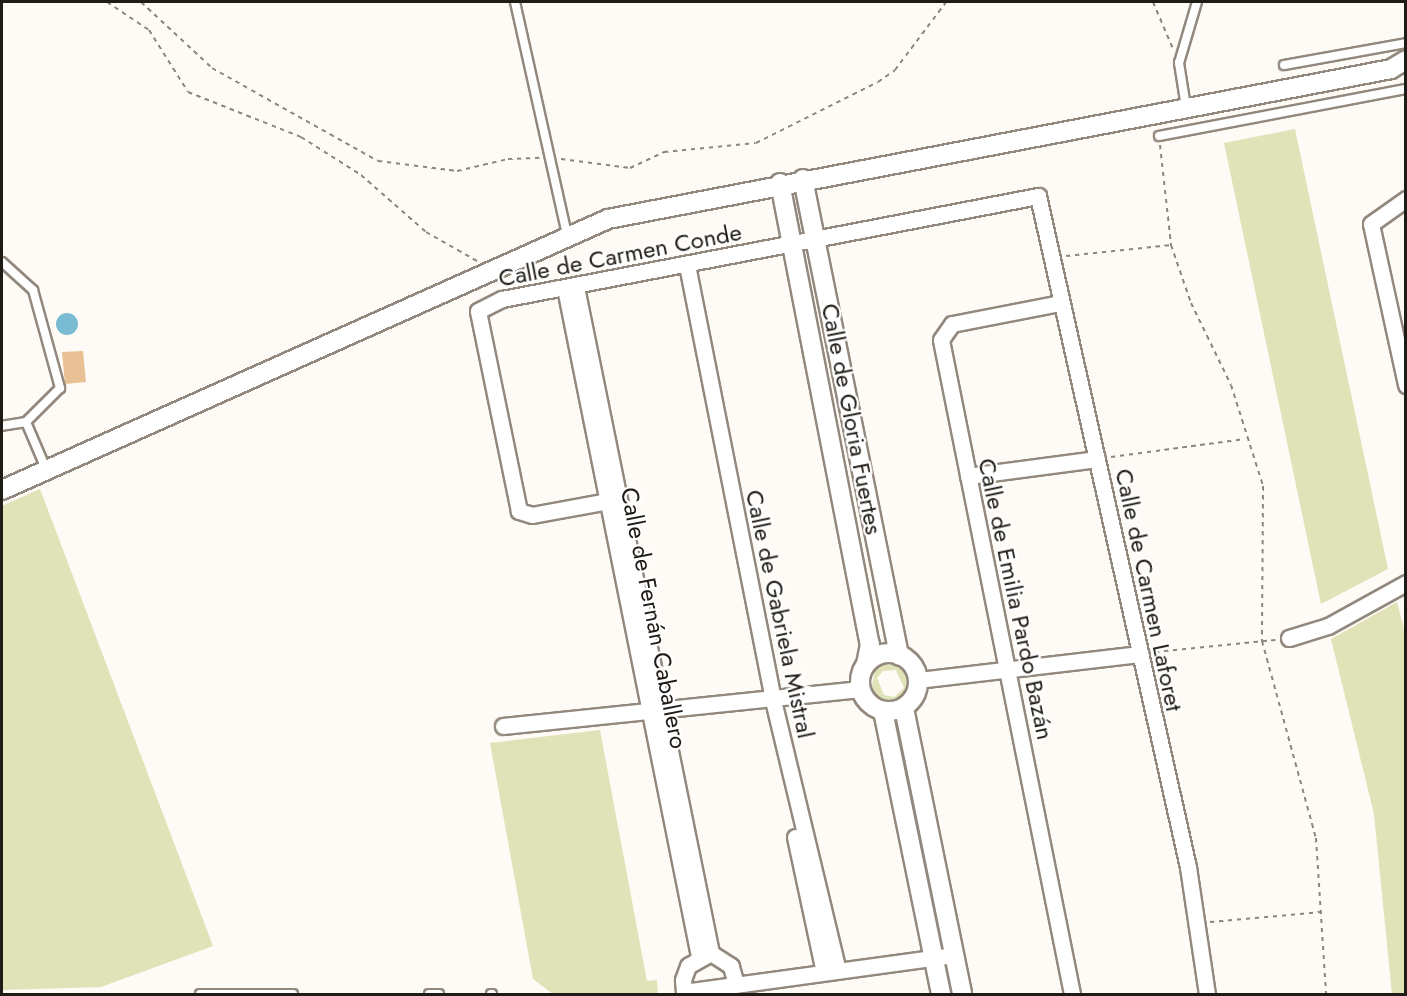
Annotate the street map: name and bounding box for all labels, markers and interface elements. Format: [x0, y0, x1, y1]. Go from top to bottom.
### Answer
street label: Calle de Carmen Conde [496, 217, 744, 293]
street label: Calle de Gloria Fuertes [815, 301, 889, 537]
street label: Calle de Emilia Pardo Bazán [972, 456, 1060, 742]
street label: Calle de Carmen Laforet [1109, 466, 1189, 714]
street label: Calle de Fernán Caballero [615, 485, 693, 751]
street label: Calle de Gabriela Mistral [740, 487, 820, 741]

